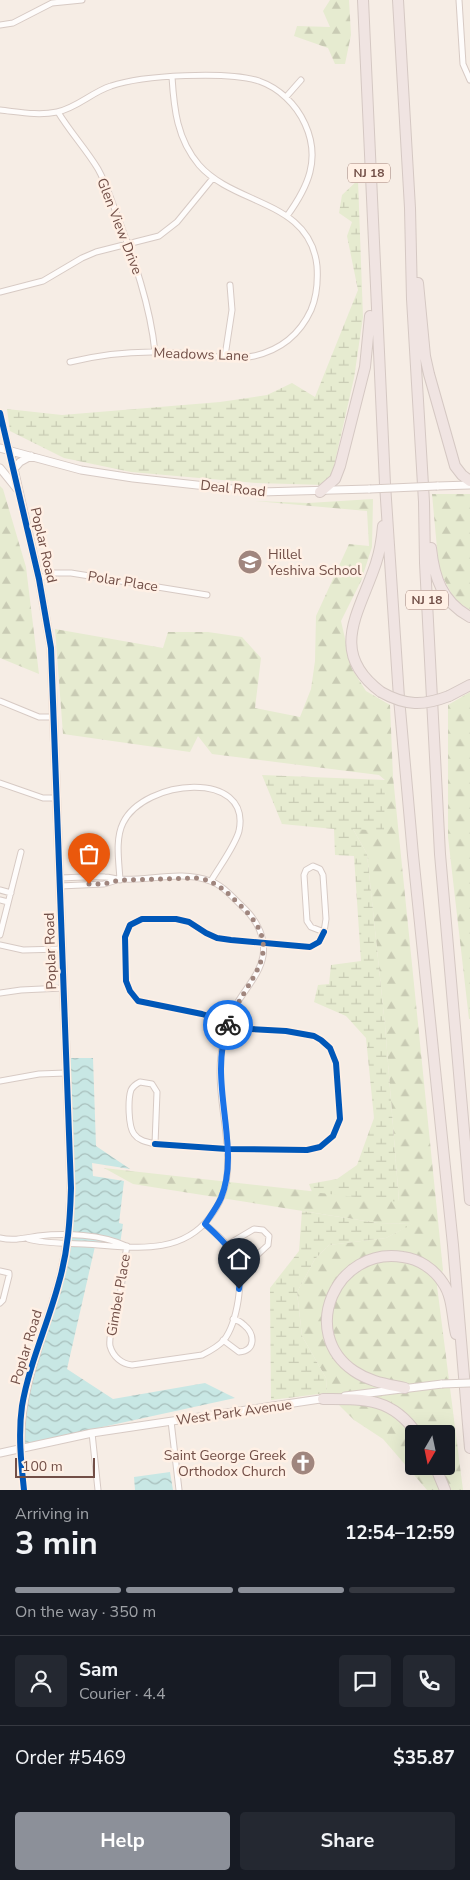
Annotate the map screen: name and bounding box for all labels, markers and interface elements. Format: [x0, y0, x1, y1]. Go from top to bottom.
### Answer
road number: NJ 18 [348, 164, 390, 182]
street label: Glen View Drive [92, 175, 147, 277]
street label: Meadows Lane [153, 343, 249, 366]
street label: Deal Road [199, 476, 267, 501]
street label: Poplar Road [26, 505, 61, 585]
place label: Hillel Yeshiva School [267, 545, 362, 580]
school or university icon: Hillel Yeshiva School [237, 549, 263, 575]
street label: Polar Place [87, 567, 159, 596]
road number: NJ 18 [406, 590, 448, 610]
pin [68, 833, 110, 884]
icon: bag [75, 840, 103, 868]
street label: Poplar Road [40, 912, 61, 990]
courier [203, 1000, 253, 1050]
icon: bike [214, 1011, 242, 1039]
pin [218, 1238, 260, 1289]
icon: home [225, 1245, 253, 1273]
street label: Gimbel Place [102, 1253, 135, 1338]
street label: Poplar Road [6, 1307, 47, 1387]
street label: West Park Avenue [175, 1395, 293, 1430]
north arrow [405, 1425, 455, 1475]
map controls [405, 1425, 455, 1475]
place label: Saint George Greek Orthodox Church [164, 1446, 287, 1481]
church icon: Saint George Greek Orthodox Church [290, 1450, 316, 1476]
scale bar [15, 1455, 95, 1478]
text: 100 m [22, 1457, 63, 1476]
text: Arriving in [15, 1503, 89, 1525]
text: 12:54–12:59 [345, 1520, 455, 1546]
text: 3 min [15, 1522, 98, 1565]
text: On the way · 350 m [15, 1601, 156, 1623]
button: person [15, 1655, 67, 1707]
button: chat [339, 1655, 391, 1707]
button: phone [403, 1655, 455, 1707]
text: Sam [79, 1657, 118, 1683]
text: Courier · 4.4 [79, 1683, 165, 1705]
text: Order #5469 [15, 1745, 126, 1771]
text: $35.87 [393, 1745, 455, 1771]
button: Help [15, 1812, 230, 1870]
button: Share [240, 1812, 455, 1870]

